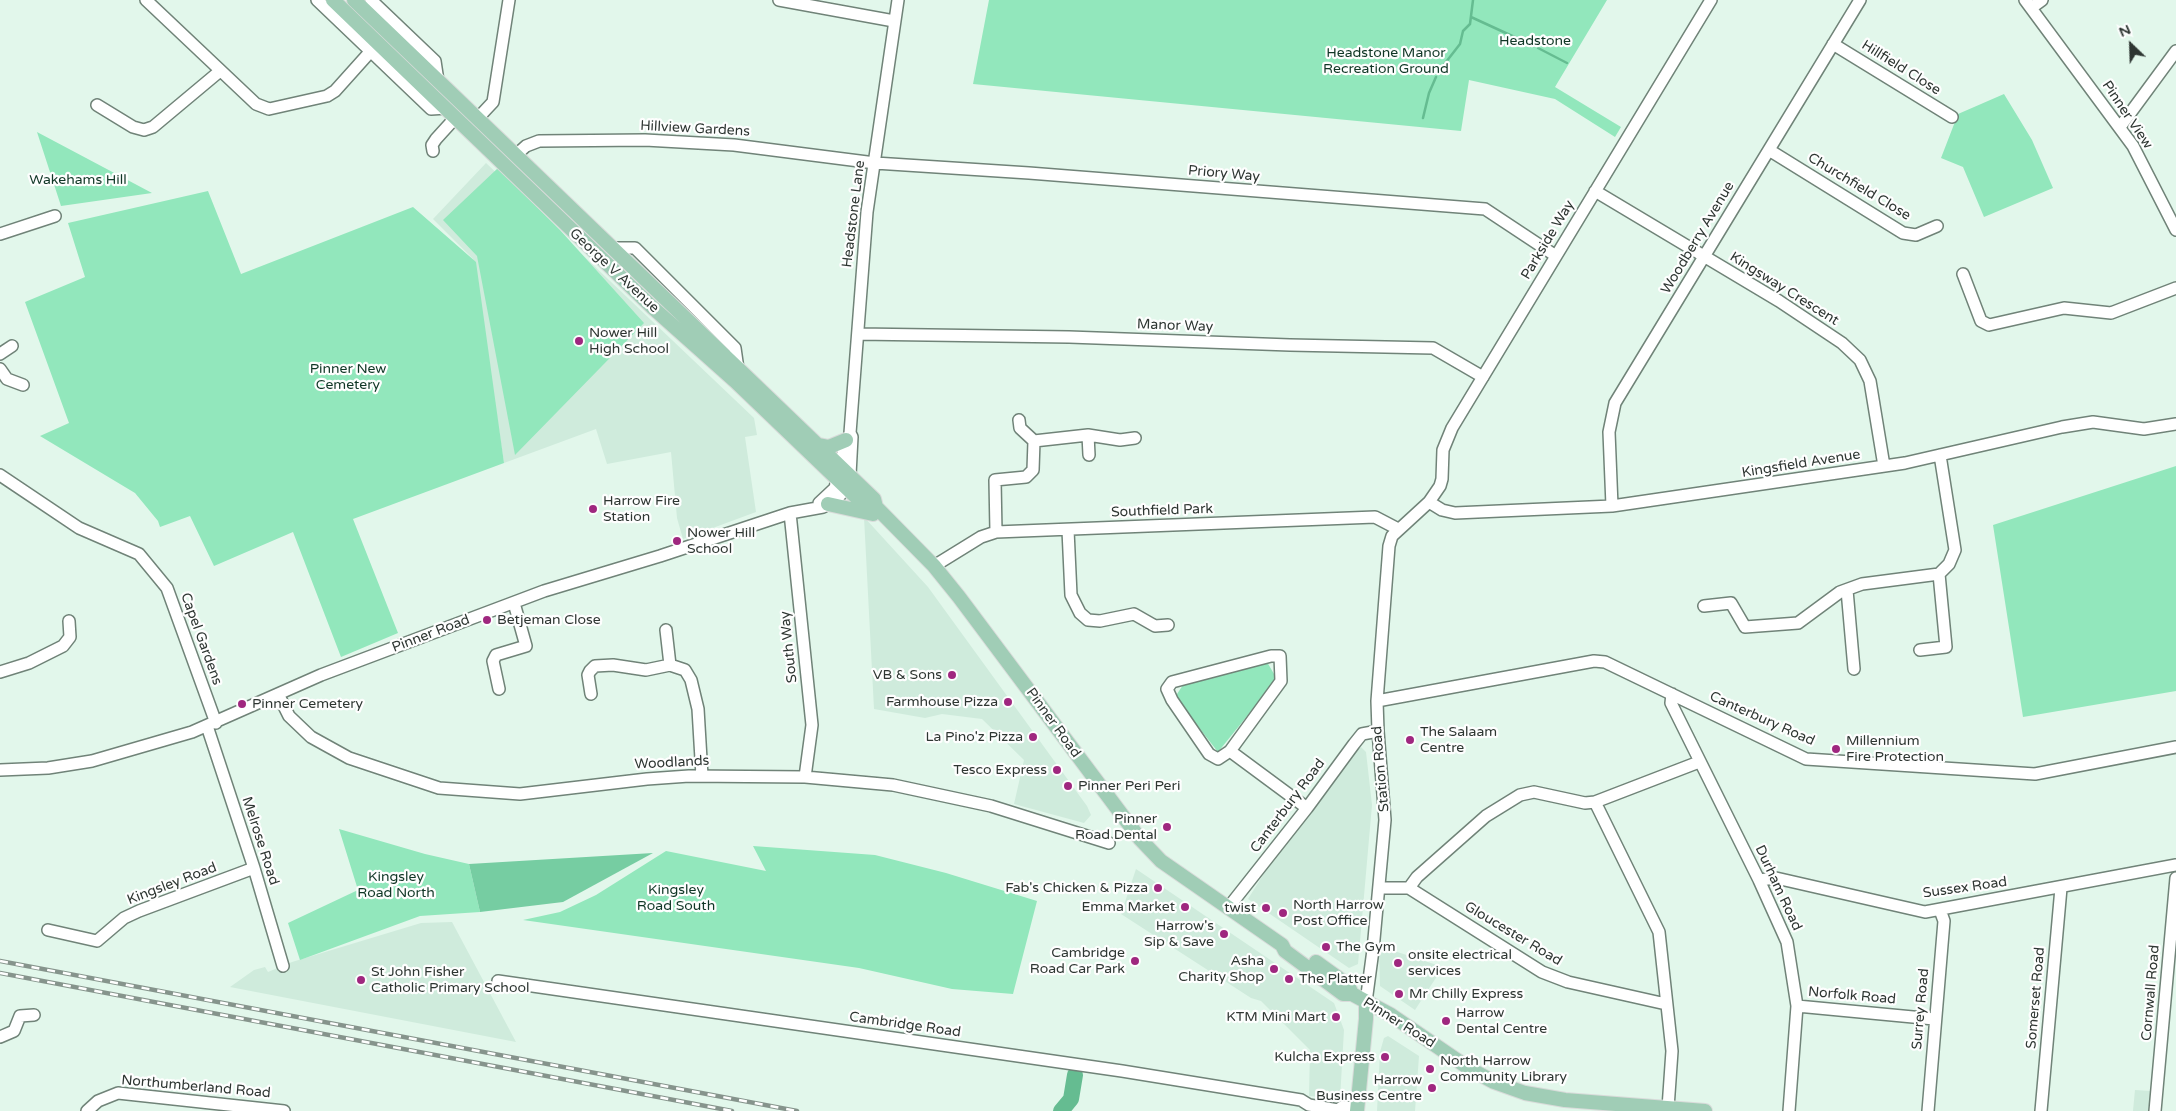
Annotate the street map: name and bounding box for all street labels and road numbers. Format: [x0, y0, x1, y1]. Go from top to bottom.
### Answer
street label: Hillfield Close [1858, 37, 1944, 99]
street label: Pinner View [2098, 78, 2156, 152]
street label: Hillview Gardens [640, 118, 750, 140]
street label: Churchfield Close [1805, 150, 1913, 224]
street label: Headstone Lane [839, 159, 869, 269]
street label: Priory Way [1187, 162, 1261, 186]
street label: Woodberry Avenue [1658, 179, 1738, 297]
street label: Parkside Way [1518, 197, 1578, 283]
street label: George V Avenue [566, 225, 662, 317]
street label: Kingsway Crescent [1726, 249, 1842, 329]
street label: Manor Way [1137, 316, 1213, 336]
street label: Kingsfield Avenue [1740, 446, 1862, 482]
street label: Southfield Park [1111, 501, 1213, 521]
street label: Capel Gardens [177, 591, 225, 687]
street label: South Way [777, 610, 801, 684]
street label: Pinner Road [390, 611, 472, 657]
street label: Pinner Road [1022, 685, 1084, 761]
street label: Canterbury Road [1707, 688, 1817, 750]
street label: Station Road [1369, 725, 1393, 813]
street label: Woodlands [634, 753, 710, 773]
street label: Canterbury Road [1247, 756, 1329, 856]
street label: Melrose Road [238, 795, 282, 887]
street label: Durham Road [1751, 843, 1805, 933]
street label: Kingsley Road [125, 859, 219, 909]
street label: Sussex Road [1922, 874, 2008, 902]
street label: Gloucester Road [1461, 898, 1565, 970]
street label: Cornwall Road [2138, 944, 2164, 1042]
street label: Somerset Road [2023, 946, 2049, 1050]
street label: Surrey Road [1909, 968, 1933, 1050]
street label: Norfolk Road [1807, 984, 1897, 1008]
street label: Pinner Road [1360, 994, 1438, 1052]
street label: Cambridge Road [848, 1009, 962, 1041]
street label: Northumberland Road [121, 1072, 271, 1102]

